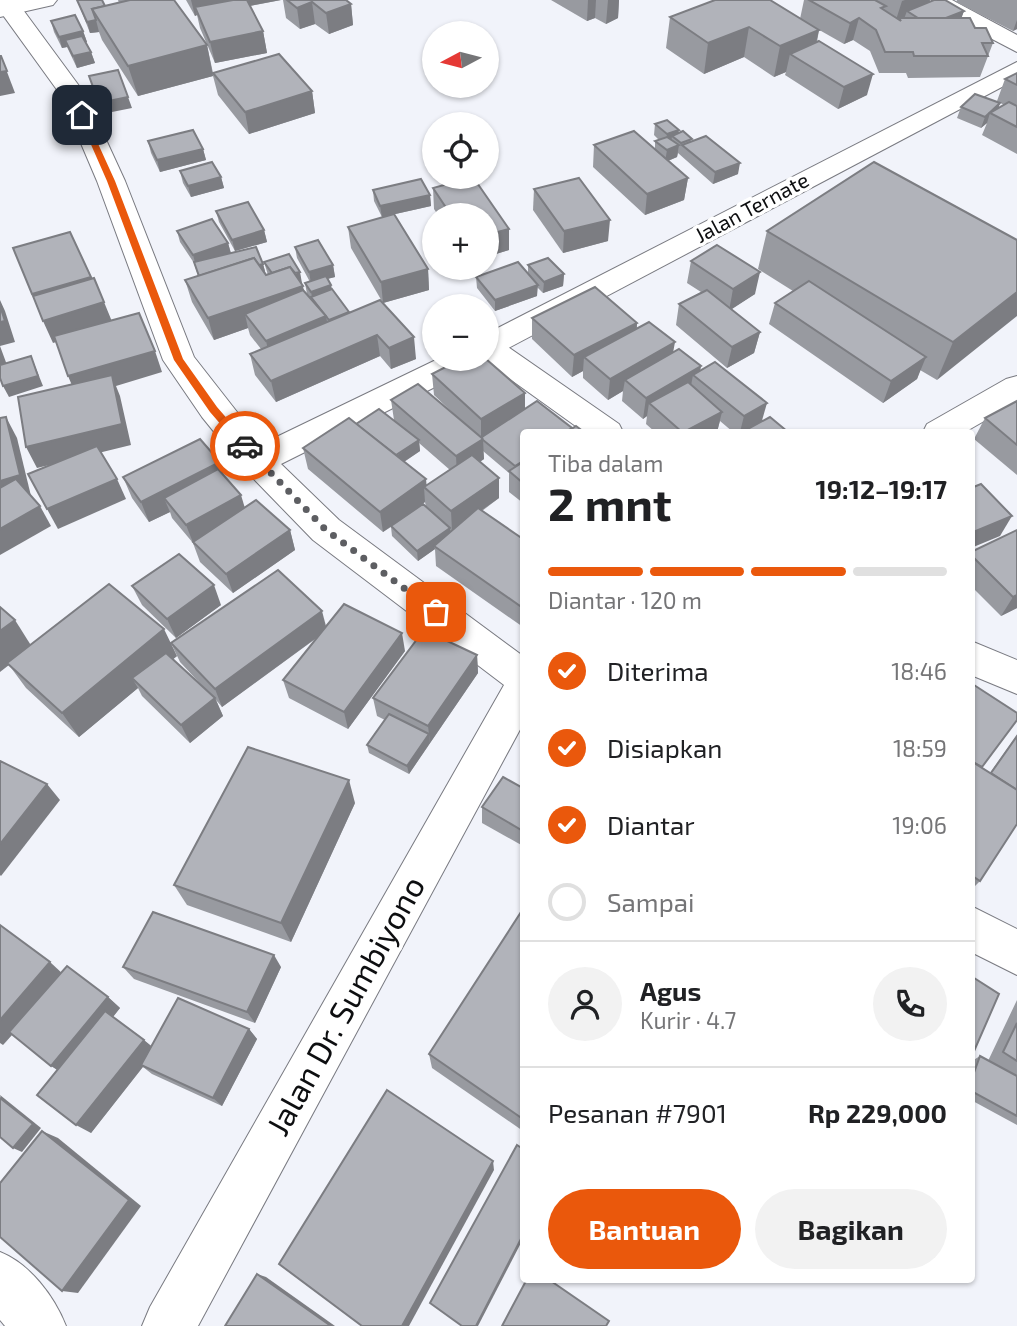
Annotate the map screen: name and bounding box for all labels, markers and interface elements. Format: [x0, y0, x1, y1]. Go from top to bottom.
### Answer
north arrow [422, 21, 499, 98]
map controls [422, 21, 499, 371]
pin [52, 85, 112, 145]
icon: home [63, 96, 101, 134]
button: locate [422, 112, 499, 189]
street label: Jalan Ternate [690, 166, 813, 247]
button: + [422, 203, 499, 280]
button: − [422, 294, 499, 371]
courier [210, 411, 280, 481]
icon: car [226, 427, 264, 465]
text: Tiba dalam [548, 449, 663, 477]
text: 19:12–19:17 [815, 473, 947, 504]
text: 2 mnt [548, 475, 672, 530]
pin [406, 582, 466, 642]
text: Diantar · 120 m [548, 586, 702, 614]
icon: bag [417, 593, 455, 631]
icon: check [548, 652, 586, 690]
text: Diterima [607, 655, 709, 686]
text: 18:46 [891, 657, 947, 685]
icon: check [548, 729, 586, 767]
text: Disiapkan [607, 732, 722, 763]
text: 18:59 [893, 734, 947, 762]
icon: check [548, 806, 586, 844]
text: Diantar [607, 809, 695, 840]
text: 19:06 [892, 811, 947, 839]
street label: Jalan Dr. Sumbiyono [257, 869, 431, 1141]
text: Sampai [607, 886, 694, 917]
button: person [548, 967, 622, 1041]
button: phone [873, 967, 947, 1041]
text: Agus [640, 975, 701, 1006]
text: Kurir · 4.7 [640, 1006, 736, 1034]
text: Pesanan #7901 [548, 1097, 727, 1128]
text: Rp 229,000 [808, 1097, 947, 1128]
button: Bantuan [548, 1189, 741, 1269]
button: Bagikan [755, 1189, 947, 1269]

